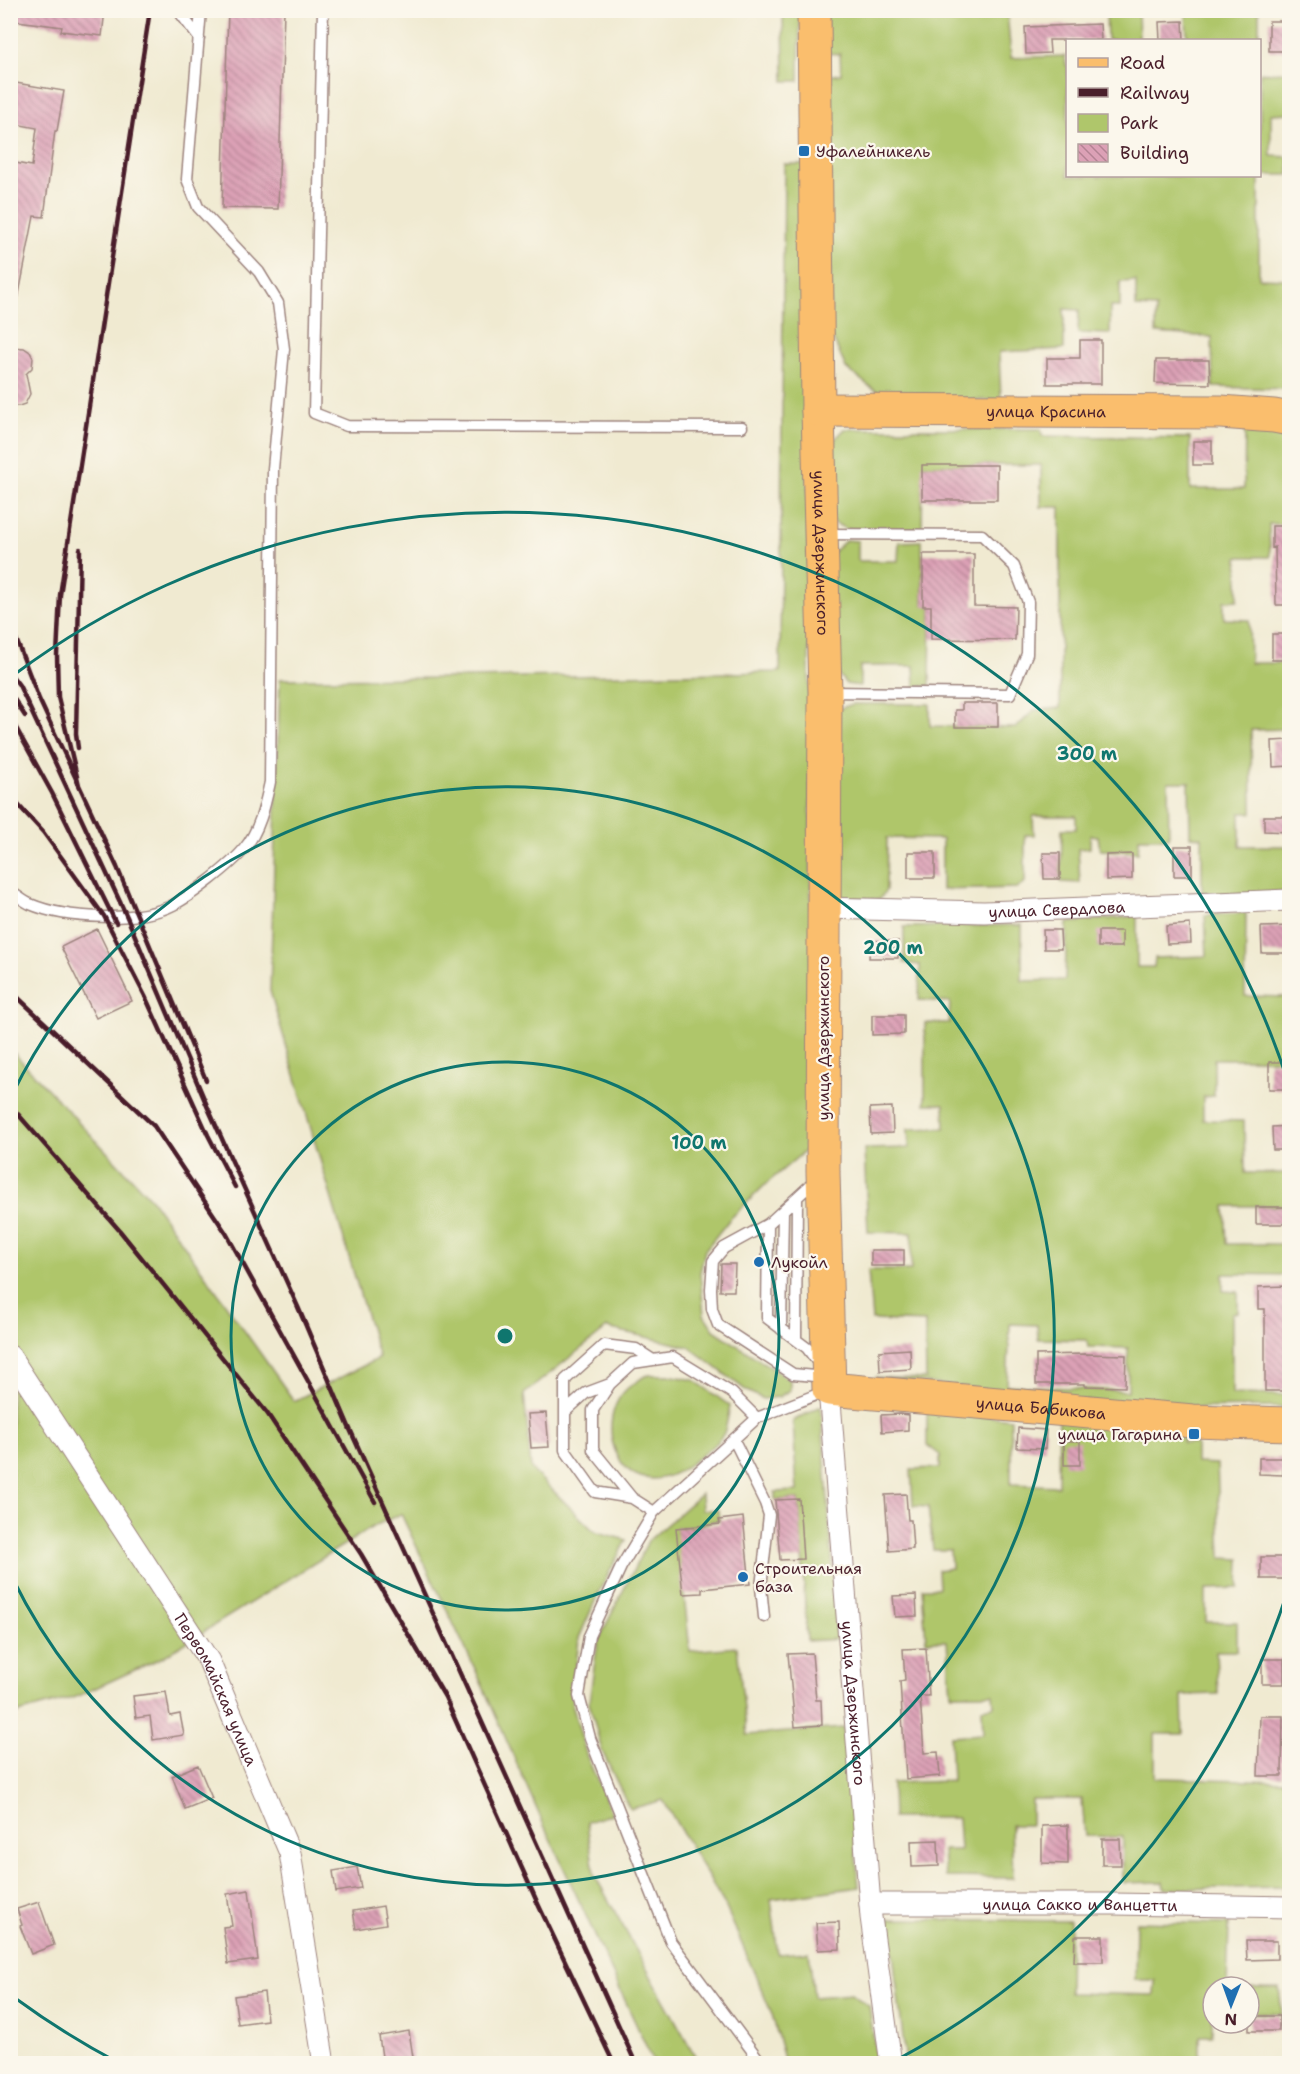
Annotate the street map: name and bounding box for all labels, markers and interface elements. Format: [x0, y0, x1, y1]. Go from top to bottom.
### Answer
legend [1066, 39, 1261, 177]
text: Road [1120, 51, 1165, 75]
text: Railway [1120, 81, 1190, 105]
text: Park [1120, 111, 1159, 135]
place label: Уфалейникель [816, 141, 930, 162]
text: Building [1120, 141, 1189, 165]
marker: Уфалейникель [797, 144, 811, 158]
street label: улица Красина [986, 401, 1106, 422]
street label: улица Дзержинского [809, 470, 834, 636]
text: 300 m [1057, 742, 1118, 766]
street label: улица Свердлова [988, 896, 1126, 923]
text: 200 m [863, 936, 924, 960]
street label: улица Дзержинского [813, 955, 834, 1121]
text: 100 m [671, 1131, 727, 1155]
place label: Лукойл [771, 1252, 828, 1273]
marker: Лукойл [752, 1255, 766, 1269]
centre of rings [495, 1326, 515, 1346]
street label: улица Бабикова [975, 1392, 1107, 1424]
place label: улица Гагарина [1057, 1424, 1182, 1445]
marker: улица Гагарина [1187, 1427, 1201, 1441]
place label: Строительная база [755, 1558, 862, 1597]
marker: Строительная база [736, 1570, 750, 1584]
street label: Первомайская улица [170, 1609, 262, 1769]
street label: улица Дзержинского [836, 1620, 870, 1786]
street label: улица Сакко и Ванцетти [983, 1894, 1178, 1916]
north arrow [1201, 1975, 1261, 2035]
text: N [1224, 2009, 1237, 2030]

